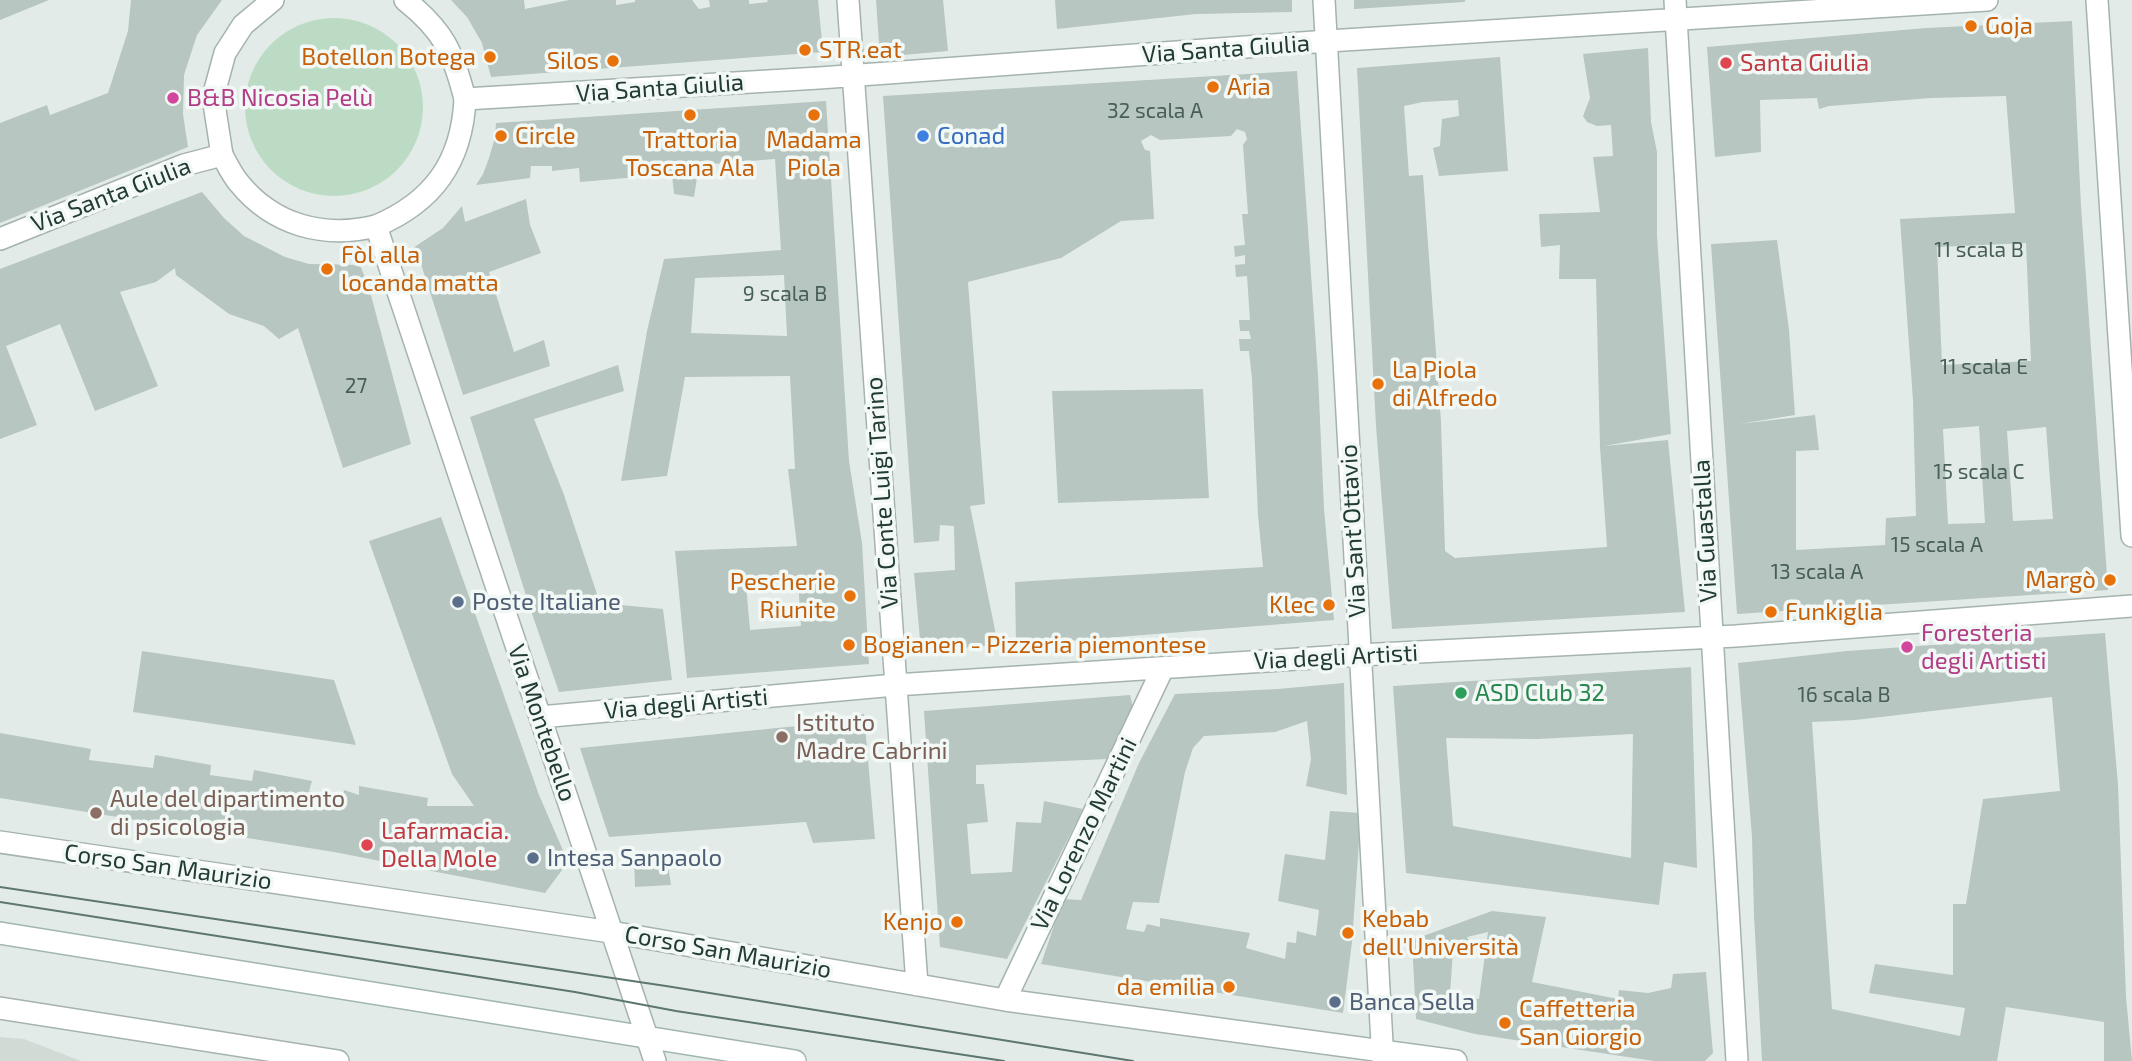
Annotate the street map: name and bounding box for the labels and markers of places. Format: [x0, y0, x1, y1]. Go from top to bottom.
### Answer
place label: Goja [1985, 12, 2033, 40]
marker: Goja [1963, 18, 1979, 34]
place label: STR.eat [819, 36, 902, 64]
marker: STR.eat [797, 42, 813, 58]
place label: Botellon Botega [301, 43, 476, 71]
place label: Silos [547, 47, 599, 75]
marker: Botellon Botega [482, 49, 498, 65]
place label: Santa Giulia [1740, 49, 1869, 77]
marker: Silos [605, 53, 621, 69]
marker: Santa Giulia [1718, 55, 1734, 71]
place label: Aria [1227, 73, 1271, 101]
marker: Aria [1205, 79, 1221, 95]
place label: B&B Nicosia Pelù [187, 84, 373, 112]
marker: B&B Nicosia Pelù [165, 90, 181, 106]
marker: Trattoria Toscana Ala [682, 107, 698, 123]
marker: Madama Piola [806, 107, 822, 123]
place label: Circle [515, 122, 576, 150]
place label: Conad [937, 122, 1005, 150]
place label: Trattoria Toscana Ala [625, 126, 755, 182]
place label: Madama Piola [766, 126, 862, 182]
marker: Circle [493, 128, 509, 144]
marker: Conad [915, 128, 931, 144]
place label: Fòl alla locanda matta [341, 241, 499, 297]
marker: Fòl alla locanda matta [319, 261, 335, 277]
place label: La Piola di Alfredo [1392, 356, 1498, 412]
marker: La Piola di Alfredo [1370, 376, 1386, 392]
place label: Margò [2025, 566, 2096, 594]
place label: Pescherie Riunite [730, 568, 836, 624]
marker: Margò [2102, 572, 2118, 588]
place label: Poste Italiane [472, 588, 621, 616]
marker: Pescherie Riunite [842, 588, 858, 604]
place label: Klec [1269, 591, 1315, 619]
marker: Poste Italiane [450, 594, 466, 610]
marker: Klec [1321, 597, 1337, 613]
place label: Funkiglia [1785, 598, 1883, 626]
marker: Funkiglia [1763, 604, 1779, 620]
place label: Foresteria degli Artisti [1921, 619, 2046, 675]
place label: Bogianen - Pizzeria piemontese [863, 631, 1206, 659]
marker: Bogianen - Pizzeria piemontese [841, 637, 857, 653]
marker: Foresteria degli Artisti [1899, 639, 1915, 655]
place label: ASD Club 32 [1475, 679, 1605, 707]
marker: ASD Club 32 [1453, 685, 1469, 701]
place label: Istituto Madre Cabrini [796, 709, 948, 765]
marker: Istituto Madre Cabrini [774, 729, 790, 745]
place label: Aule del dipartimento di psicologia [110, 785, 345, 841]
marker: Aule del dipartimento di psicologia [88, 805, 104, 821]
place label: Lafarmacia. Della Mole [381, 817, 509, 873]
marker: Lafarmacia. Della Mole [359, 837, 375, 853]
place label: Intesa Sanpaolo [547, 844, 722, 872]
marker: Intesa Sanpaolo [525, 850, 541, 866]
place label: Kebab dell'Università [1362, 905, 1519, 961]
place label: Kenjo [883, 908, 943, 936]
marker: Kenjo [949, 914, 965, 930]
marker: Kebab dell'Università [1340, 925, 1356, 941]
place label: da emilia [1117, 973, 1215, 1001]
marker: da emilia [1221, 979, 1237, 995]
place label: Banca Sella [1349, 988, 1475, 1016]
marker: Banca Sella [1327, 994, 1343, 1010]
place label: Caffetteria San Giorgio [1519, 995, 1642, 1051]
marker: Caffetteria San Giorgio [1497, 1015, 1513, 1031]

